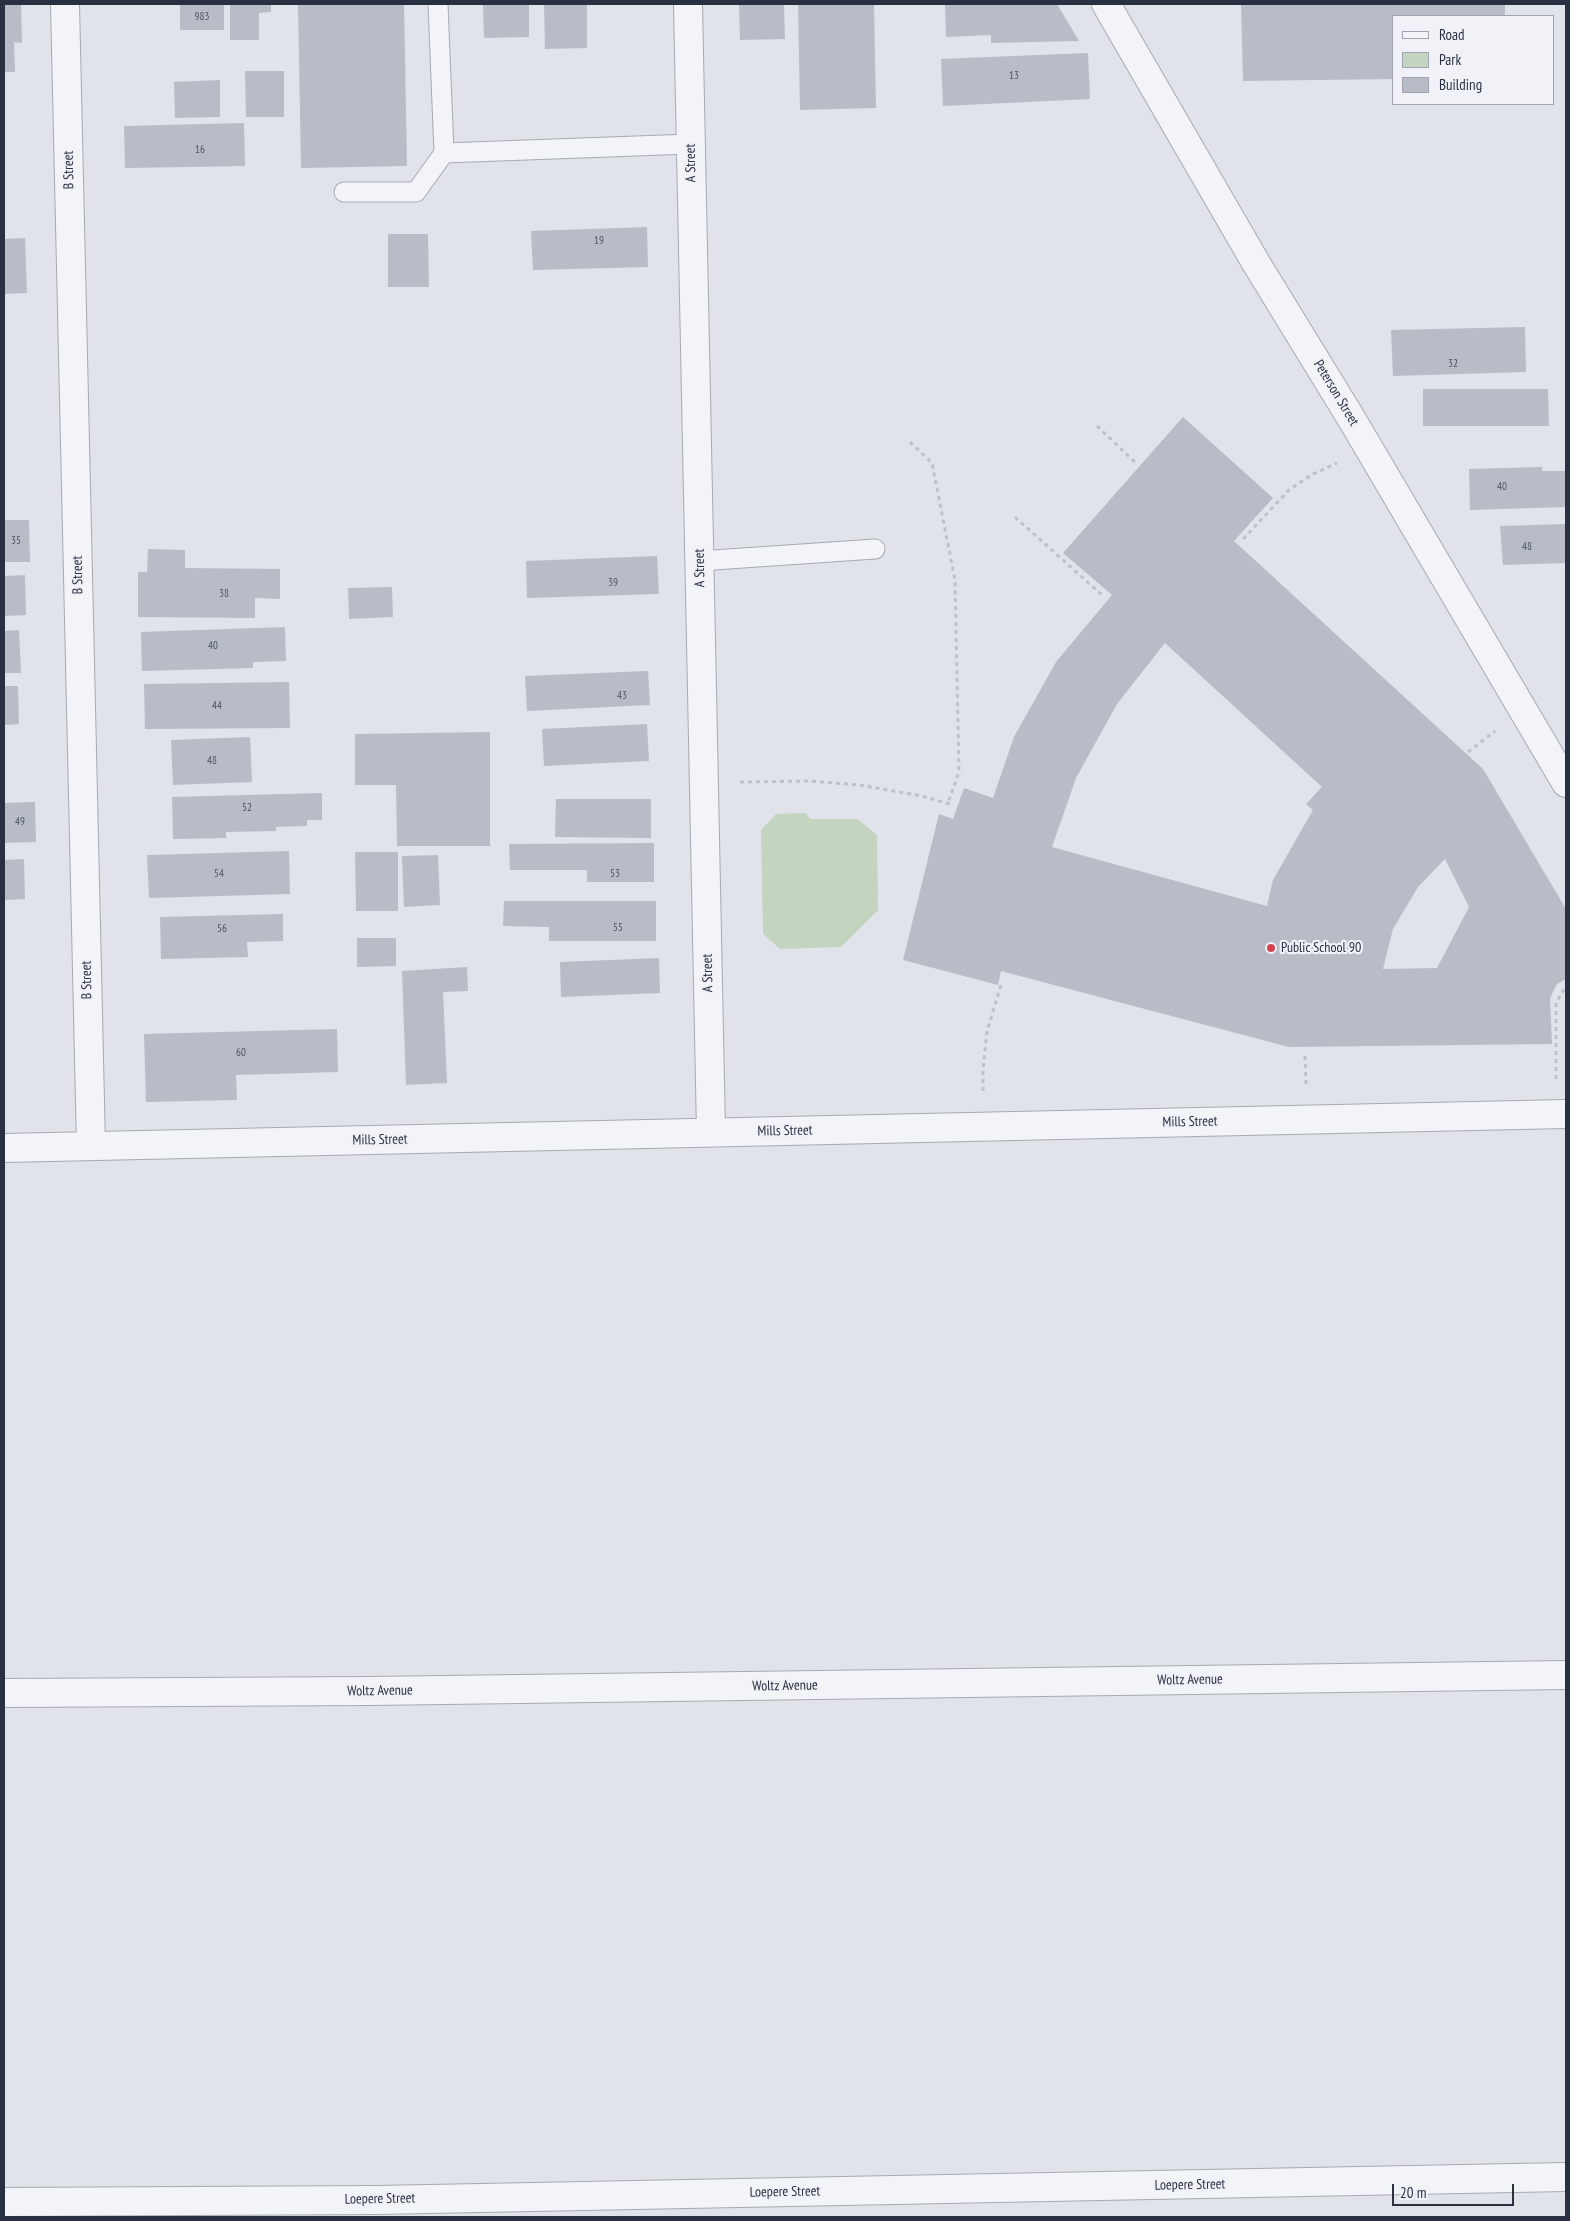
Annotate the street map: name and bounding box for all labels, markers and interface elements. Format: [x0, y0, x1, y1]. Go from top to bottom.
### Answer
house number: 983 [195, 10, 209, 24]
legend [1392, 15, 1555, 105]
text: Road [1439, 25, 1465, 44]
text: Park [1439, 50, 1461, 69]
house number: 13 [1009, 69, 1019, 83]
text: Building [1439, 75, 1482, 94]
house number: 16 [195, 143, 205, 157]
street label: A Street [682, 144, 700, 182]
street label: B Street [60, 151, 78, 189]
house number: 19 [594, 234, 604, 248]
street label: Peterson Street [1310, 357, 1362, 429]
house number: 32 [1448, 357, 1458, 371]
house number: 40 [1497, 480, 1507, 494]
house number: 35 [11, 534, 21, 548]
house number: 48 [1522, 540, 1532, 554]
street label: A Street [691, 549, 709, 587]
street label: B Street [69, 556, 87, 594]
house number: 39 [608, 576, 618, 590]
house number: 38 [219, 587, 229, 601]
house number: 40 [208, 639, 218, 653]
house number: 43 [617, 689, 627, 703]
house number: 44 [212, 699, 222, 713]
house number: 48 [207, 754, 217, 768]
house number: 52 [242, 801, 252, 815]
house number: 49 [15, 815, 25, 829]
house number: 54 [214, 867, 224, 881]
house number: 53 [610, 867, 620, 881]
house number: 55 [613, 921, 623, 935]
house number: 56 [217, 922, 227, 936]
place label: Public School 90 [1281, 940, 1361, 956]
marker: Public School 90 [1265, 942, 1277, 954]
street label: A Street [699, 954, 717, 992]
street label: B Street [78, 961, 96, 999]
house number: 60 [236, 1046, 246, 1060]
street label: Mills Street [1162, 1113, 1218, 1131]
street label: Mills Street [757, 1122, 813, 1140]
street label: Mills Street [352, 1131, 408, 1149]
street label: Woltz Avenue [1157, 1671, 1223, 1689]
street label: Woltz Avenue [752, 1677, 818, 1695]
street label: Woltz Avenue [347, 1682, 413, 1700]
scale bar [1395, 2174, 1518, 2206]
street label: Loepere Street [1155, 2176, 1225, 2194]
street label: Loepere Street [750, 2183, 820, 2201]
text: 20 m [1400, 2183, 1426, 2202]
street label: Loepere Street [345, 2190, 415, 2208]

